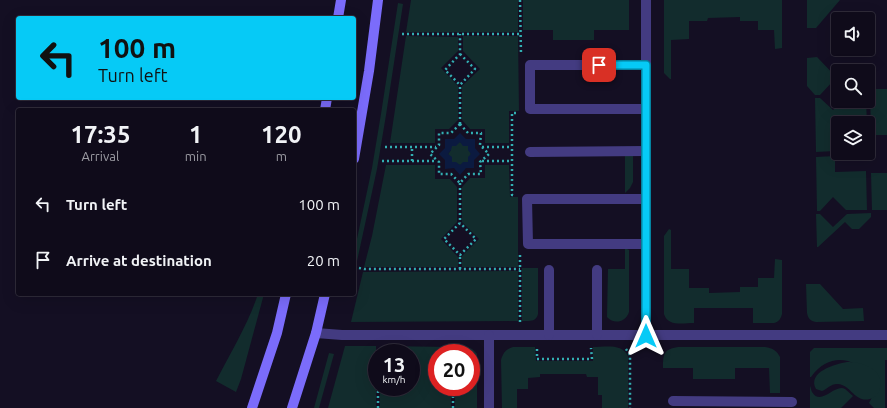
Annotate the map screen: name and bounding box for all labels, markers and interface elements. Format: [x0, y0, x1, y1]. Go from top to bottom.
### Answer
map controls [831, 12, 875, 160]
button: sound [831, 12, 875, 56]
icon: left [32, 32, 84, 84]
text: 100 m [98, 32, 176, 63]
pin [582, 48, 616, 82]
icon: arrive [588, 54, 610, 76]
button: search [831, 64, 875, 108]
text: Turn left [98, 65, 168, 85]
button: layers [831, 116, 875, 160]
text: 17:35 [70, 121, 130, 148]
text: 1 [189, 121, 202, 148]
text: 120 [261, 121, 302, 148]
text: Arrival [81, 149, 119, 163]
text: min [185, 149, 207, 163]
text: m [276, 149, 287, 163]
icon: left [32, 193, 54, 215]
text: Turn left [66, 196, 127, 213]
text: 100 m [298, 196, 340, 213]
icon: arrive [32, 249, 54, 271]
text: Arrive at destination [66, 252, 212, 269]
text: 20 m [307, 252, 340, 269]
position arrow [625, 315, 667, 357]
speed limit sign: 20 [428, 344, 480, 396]
text: 13 [383, 353, 405, 376]
text: km/h [382, 374, 406, 385]

